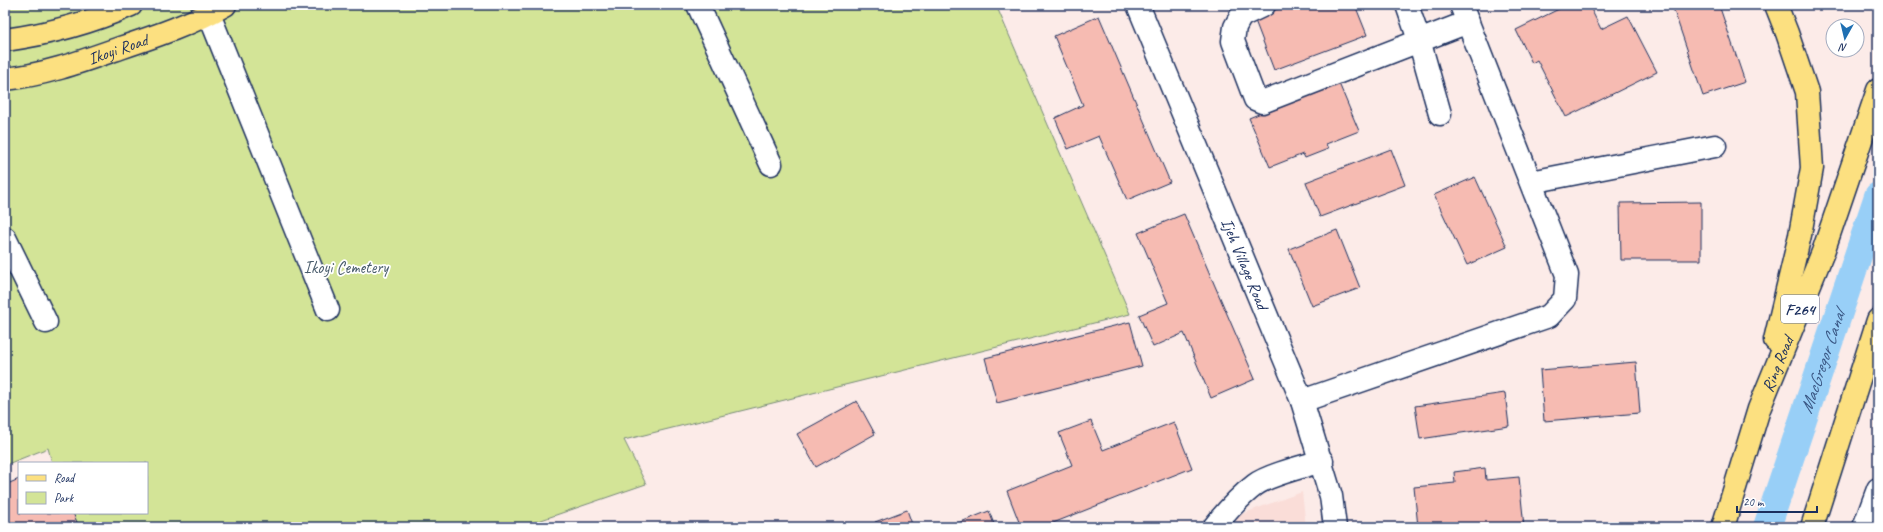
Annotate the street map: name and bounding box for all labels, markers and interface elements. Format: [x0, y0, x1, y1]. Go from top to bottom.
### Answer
north arrow [1825, 18, 1865, 58]
street label: Ikoyi Road [85, 29, 153, 69]
text: N [1837, 40, 1848, 55]
street label: Ijeh Village Road [1216, 215, 1274, 315]
park label: Ikoyi Cemetery [304, 257, 389, 278]
road number: F264 [1781, 295, 1819, 323]
water label: MacGregor Canal [1795, 302, 1852, 416]
street label: Ring Road [1757, 331, 1799, 395]
legend [18, 462, 148, 514]
text: Road [54, 470, 76, 486]
scale bar [1737, 488, 1817, 514]
text: Park [54, 490, 75, 506]
text: 20 m [1743, 494, 1765, 510]

